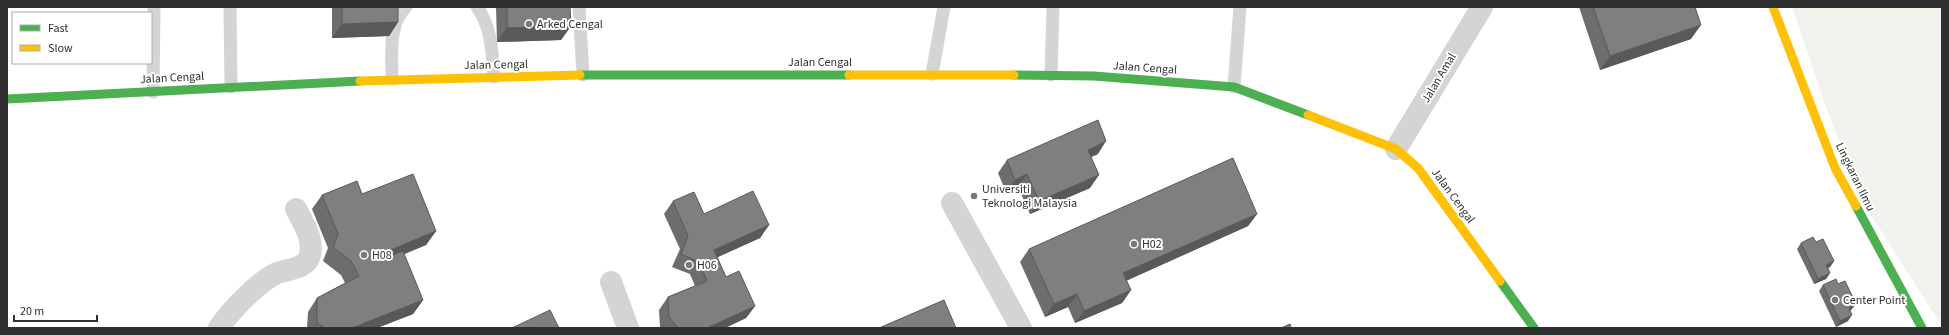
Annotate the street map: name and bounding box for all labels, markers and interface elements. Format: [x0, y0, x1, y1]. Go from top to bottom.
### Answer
legend [12, 12, 152, 64]
place label: Arked Cengal [537, 16, 603, 33]
marker: Arked Cengal [524, 19, 534, 29]
text: Fast [48, 20, 68, 37]
text: Slow [48, 40, 73, 57]
street label: Jalan Amal [1417, 50, 1461, 106]
street label: Jalan Cengal [788, 54, 852, 71]
street label: Jalan Cengal [464, 56, 528, 74]
street label: Jalan Cengal [1112, 57, 1178, 79]
street label: Jalan Cengal [139, 68, 205, 88]
street label: Lingkaran Ilmu [1831, 140, 1879, 214]
street label: Jalan Cengal [1427, 165, 1479, 227]
place label: Universiti Teknologi Malaysia [982, 181, 1077, 212]
marker: Universiti Teknologi Malaysia [969, 191, 979, 201]
place label: H02 [1142, 236, 1162, 253]
marker: H02 [1129, 239, 1139, 249]
place label: H08 [372, 247, 392, 264]
marker: H08 [359, 250, 369, 260]
place label: H06 [697, 257, 717, 274]
marker: H06 [684, 260, 694, 270]
place label: Center Point [1843, 292, 1905, 309]
marker: Center Point [1830, 295, 1840, 305]
scale bar [14, 297, 97, 323]
text: 20 m [20, 303, 44, 320]

